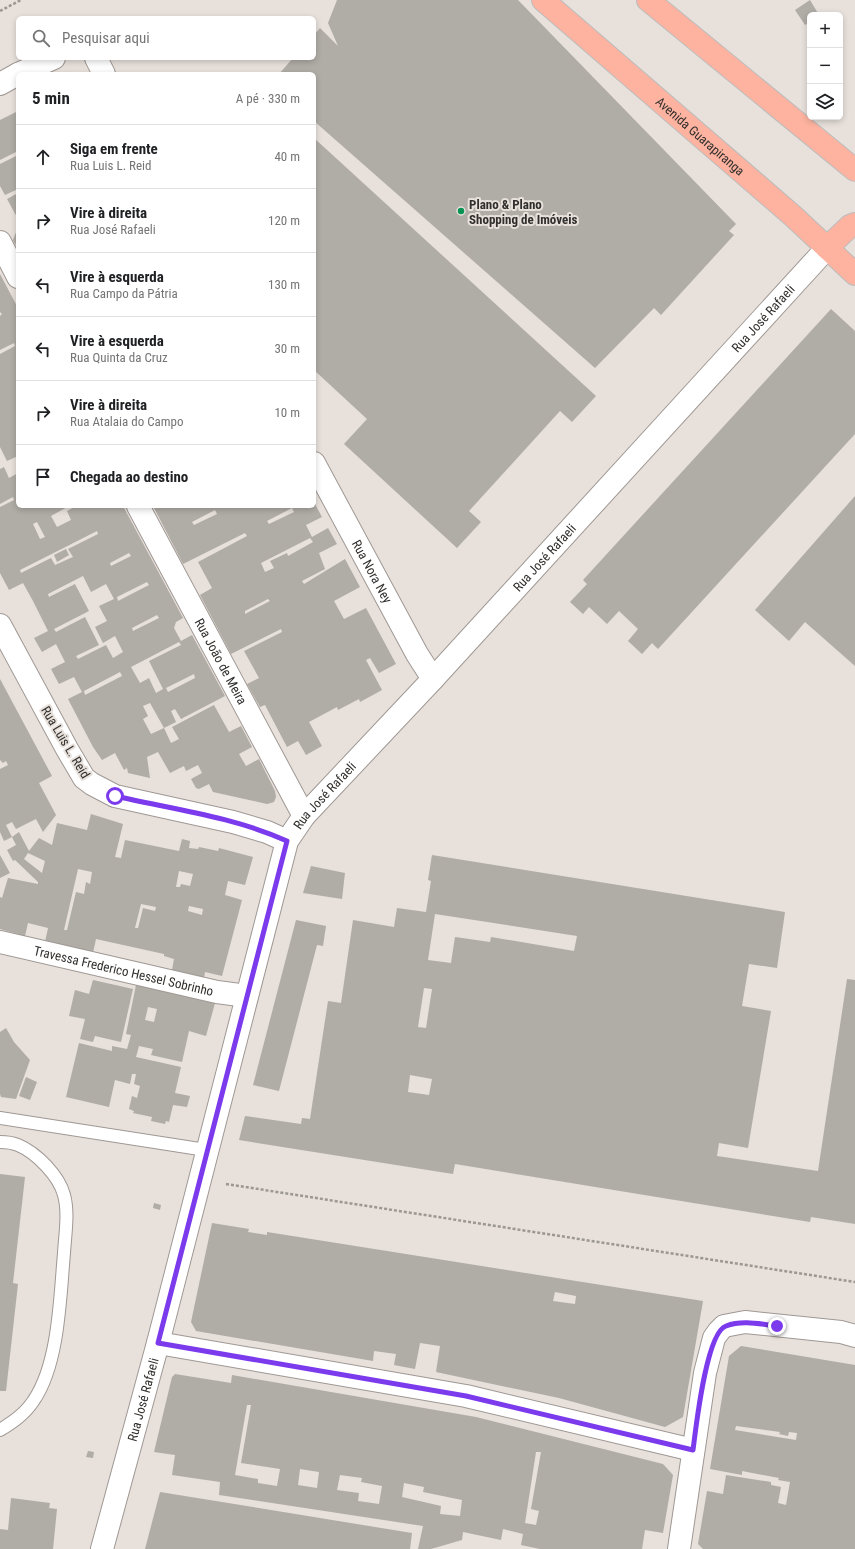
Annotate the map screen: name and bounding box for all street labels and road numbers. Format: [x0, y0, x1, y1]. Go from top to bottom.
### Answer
street label: Avenida Guarapiranga [653, 94, 747, 179]
street label: Rua José Rafaeli [729, 282, 798, 355]
street label: Rua José Rafaeli [510, 521, 579, 594]
street label: Rua Nora Ney [349, 537, 395, 606]
street label: Rua João de Meira [192, 616, 250, 707]
street label: Rua Luis L. Reid [38, 703, 93, 781]
street label: Rua José Rafaeli [290, 759, 359, 832]
street label: Travessa Frederico Hessel Sobrinho [32, 943, 215, 999]
street label: Rua José Rafaeli [125, 1356, 162, 1443]

